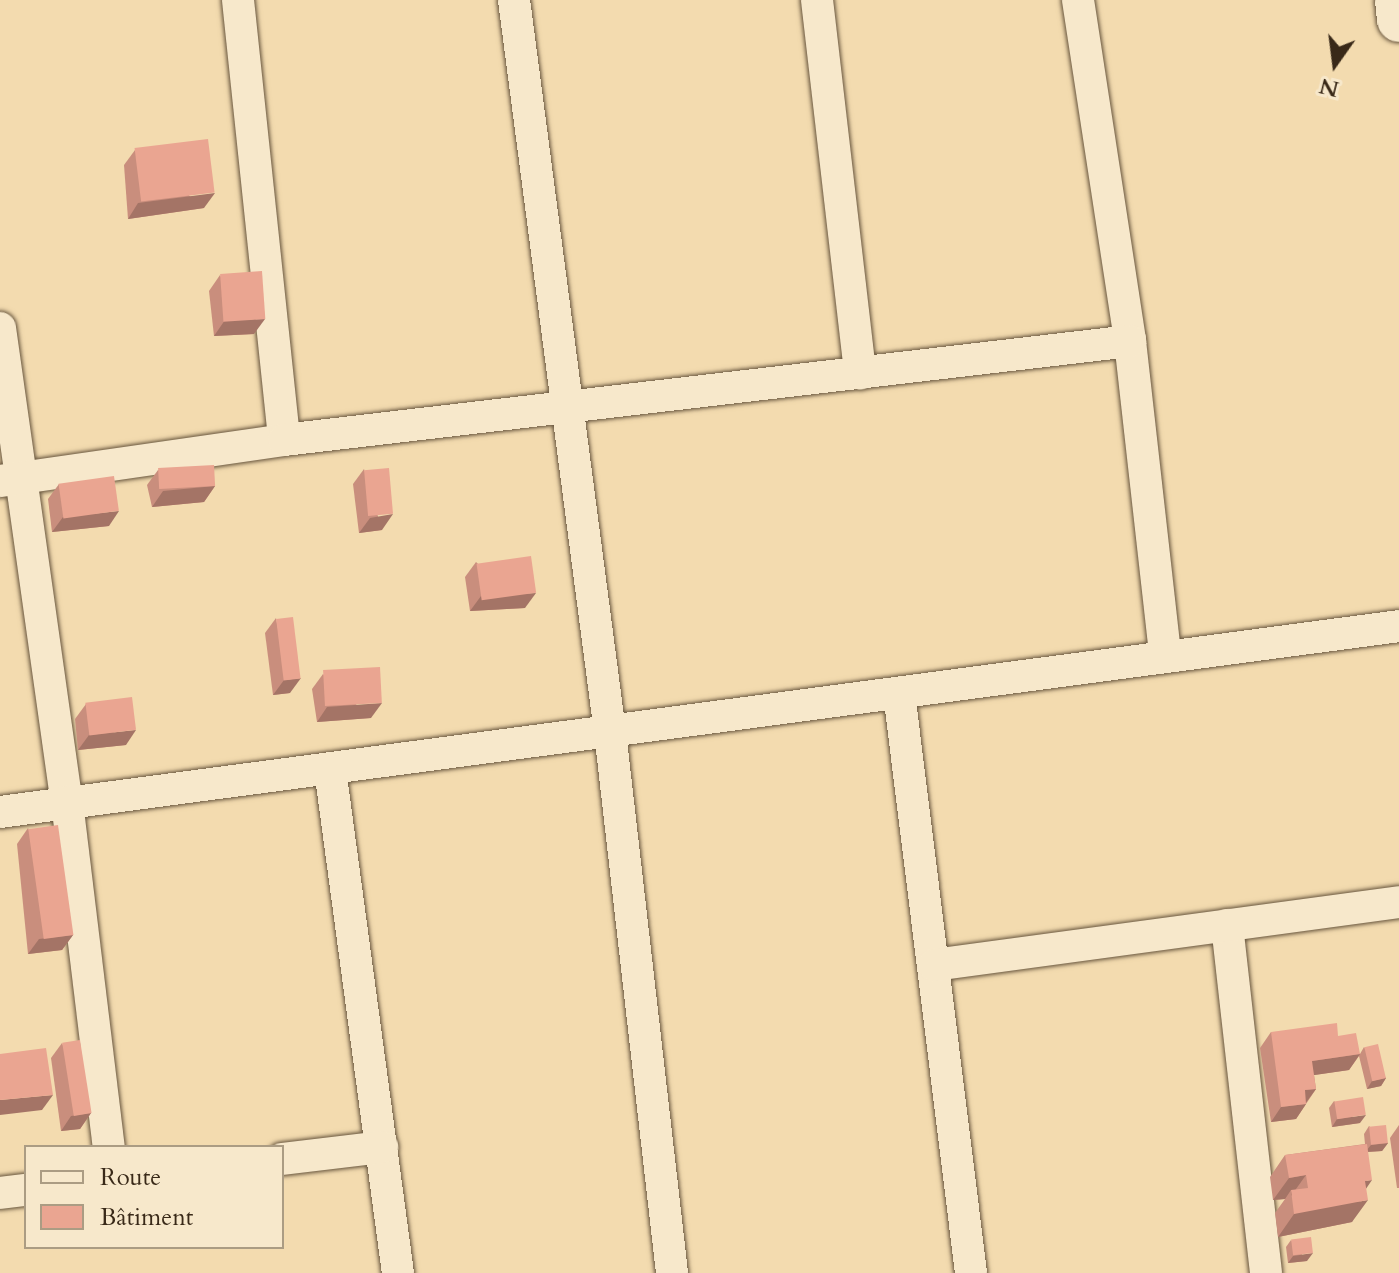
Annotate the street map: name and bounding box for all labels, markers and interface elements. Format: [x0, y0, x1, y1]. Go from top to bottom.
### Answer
north arrow [1295, 24, 1375, 104]
text: N [1316, 70, 1342, 104]
legend [24, 1145, 284, 1249]
text: Route [100, 1161, 161, 1194]
text: Bâtiment [100, 1201, 193, 1234]

